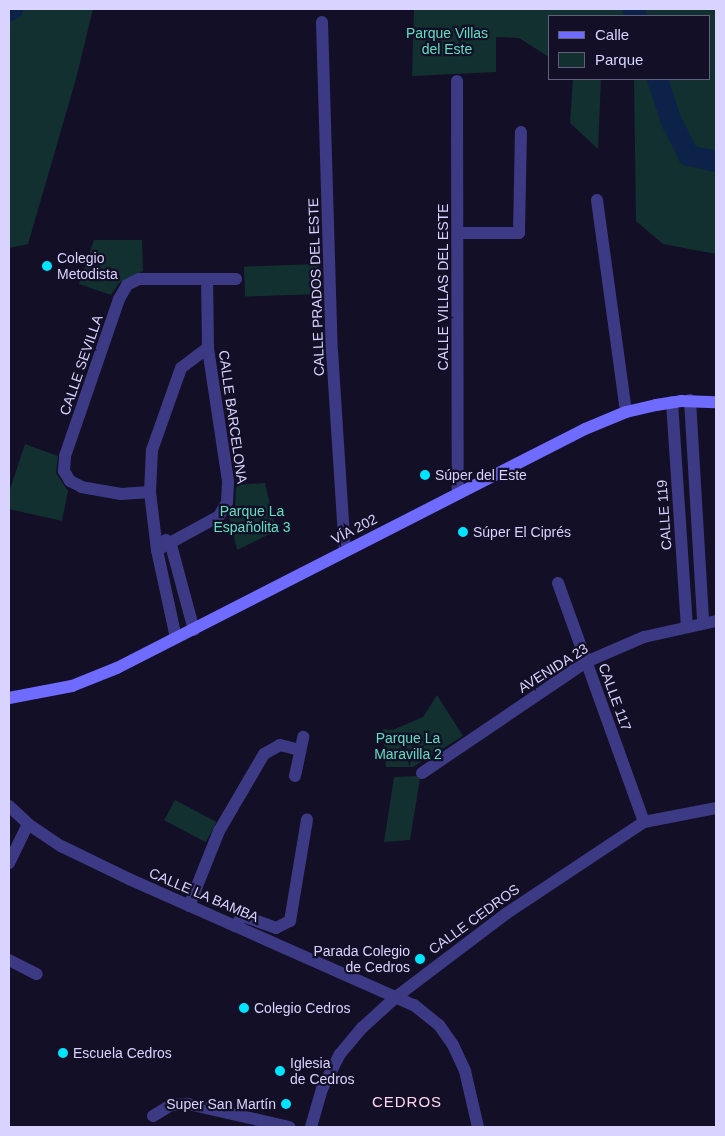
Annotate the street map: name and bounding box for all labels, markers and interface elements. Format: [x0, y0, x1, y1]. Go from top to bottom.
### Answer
legend [548, 15, 710, 80]
park label: Parque Villas del Este [406, 25, 488, 58]
text: Calle [595, 26, 629, 43]
text: Parque [595, 51, 643, 68]
street label: CALLE PRADOS DEL ESTE [304, 197, 328, 377]
street label: CALLE VILLAS DEL ESTE [435, 203, 451, 371]
place label: Colegio Metodista [57, 250, 118, 282]
marker: Colegio Metodista [41, 260, 53, 272]
street label: CALLE SEVILLA [56, 313, 106, 417]
street label: CALLE BARCELONA [215, 349, 251, 485]
place label: Súper del Este [435, 467, 527, 483]
marker: Súper del Este [419, 469, 431, 481]
street label: CALLE 119 [653, 479, 675, 551]
park label: Parque La Españolita 3 [213, 503, 291, 536]
street label: VÍA 202 [328, 510, 380, 548]
place label: Súper El Ciprés [473, 524, 571, 540]
marker: Súper El Ciprés [457, 526, 469, 538]
street label: AVENIDA 23 [515, 640, 591, 696]
street label: CALLE 117 [595, 661, 635, 733]
park label: Parque La Maravilla 2 [374, 730, 442, 762]
street label: CALLE LA BAMBA [146, 864, 262, 926]
street label: CALLE CEDROS [425, 880, 523, 958]
place label: Parada Colegio de Cedros [313, 943, 410, 976]
marker: Parada Colegio de Cedros [414, 953, 426, 965]
place label: Colegio Cedros [254, 1000, 350, 1016]
marker: Colegio Cedros [238, 1002, 250, 1014]
place label: Escuela Cedros [73, 1045, 172, 1061]
marker: Escuela Cedros [57, 1047, 69, 1059]
place label: Iglesia de Cedros [290, 1055, 355, 1088]
marker: Iglesia de Cedros [274, 1065, 286, 1077]
district label: CEDROS [371, 1093, 443, 1111]
place label: Super San Martín [166, 1096, 276, 1112]
marker: Super San Martín [280, 1098, 292, 1110]

